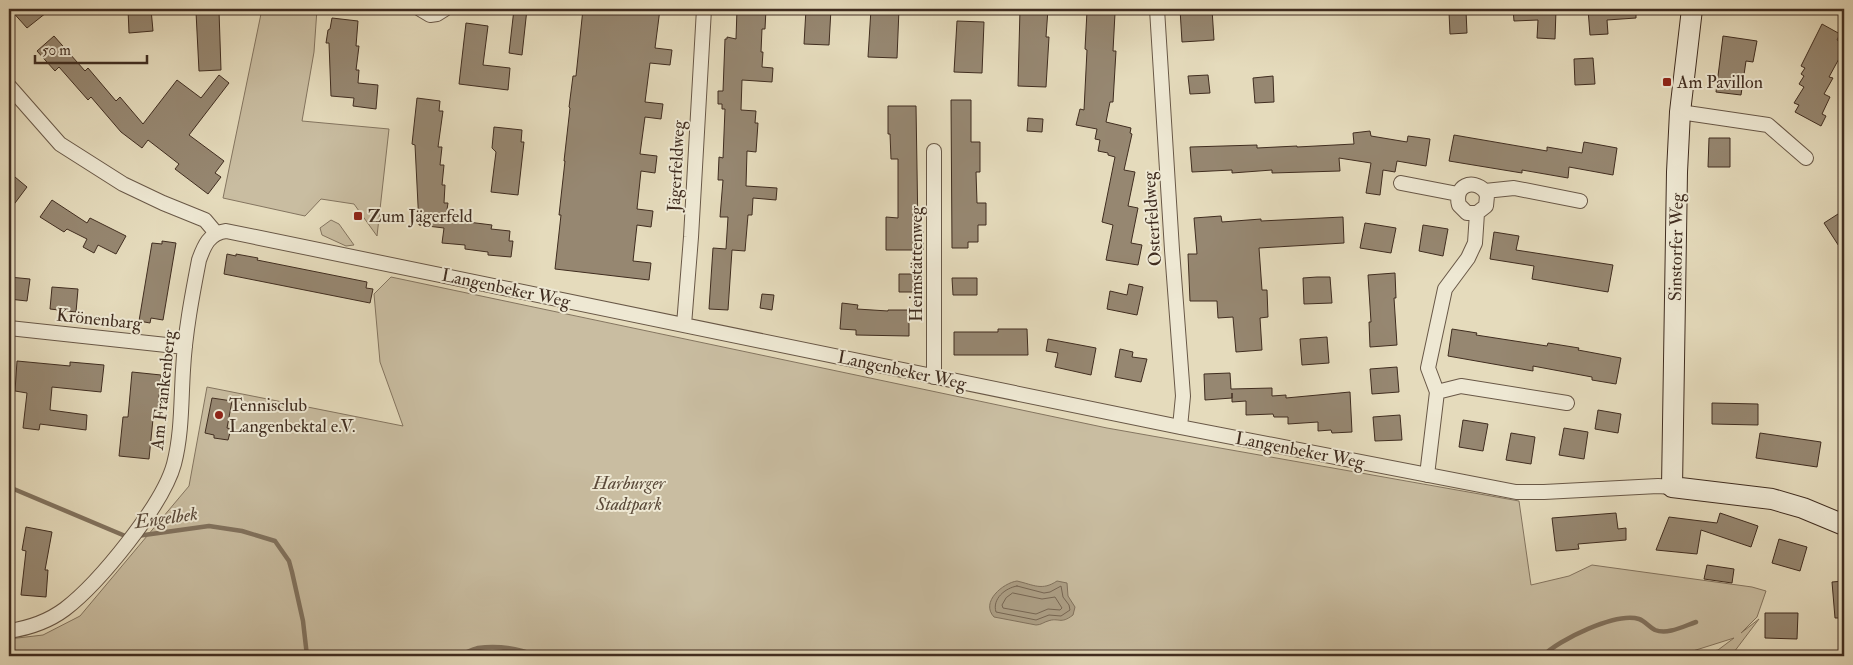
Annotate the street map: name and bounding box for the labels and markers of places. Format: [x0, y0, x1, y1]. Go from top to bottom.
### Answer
place label: Am Pavillon [1676, 71, 1763, 94]
marker: Am Pavillon [1661, 76, 1673, 88]
place label: Zum Jägerfeld [368, 205, 473, 228]
marker: Zum Jägerfeld [352, 210, 364, 222]
place label: Tennisclub Langenbektal e.V. [229, 394, 356, 438]
marker: Tennisclub Langenbektal e.V. [213, 409, 225, 421]

